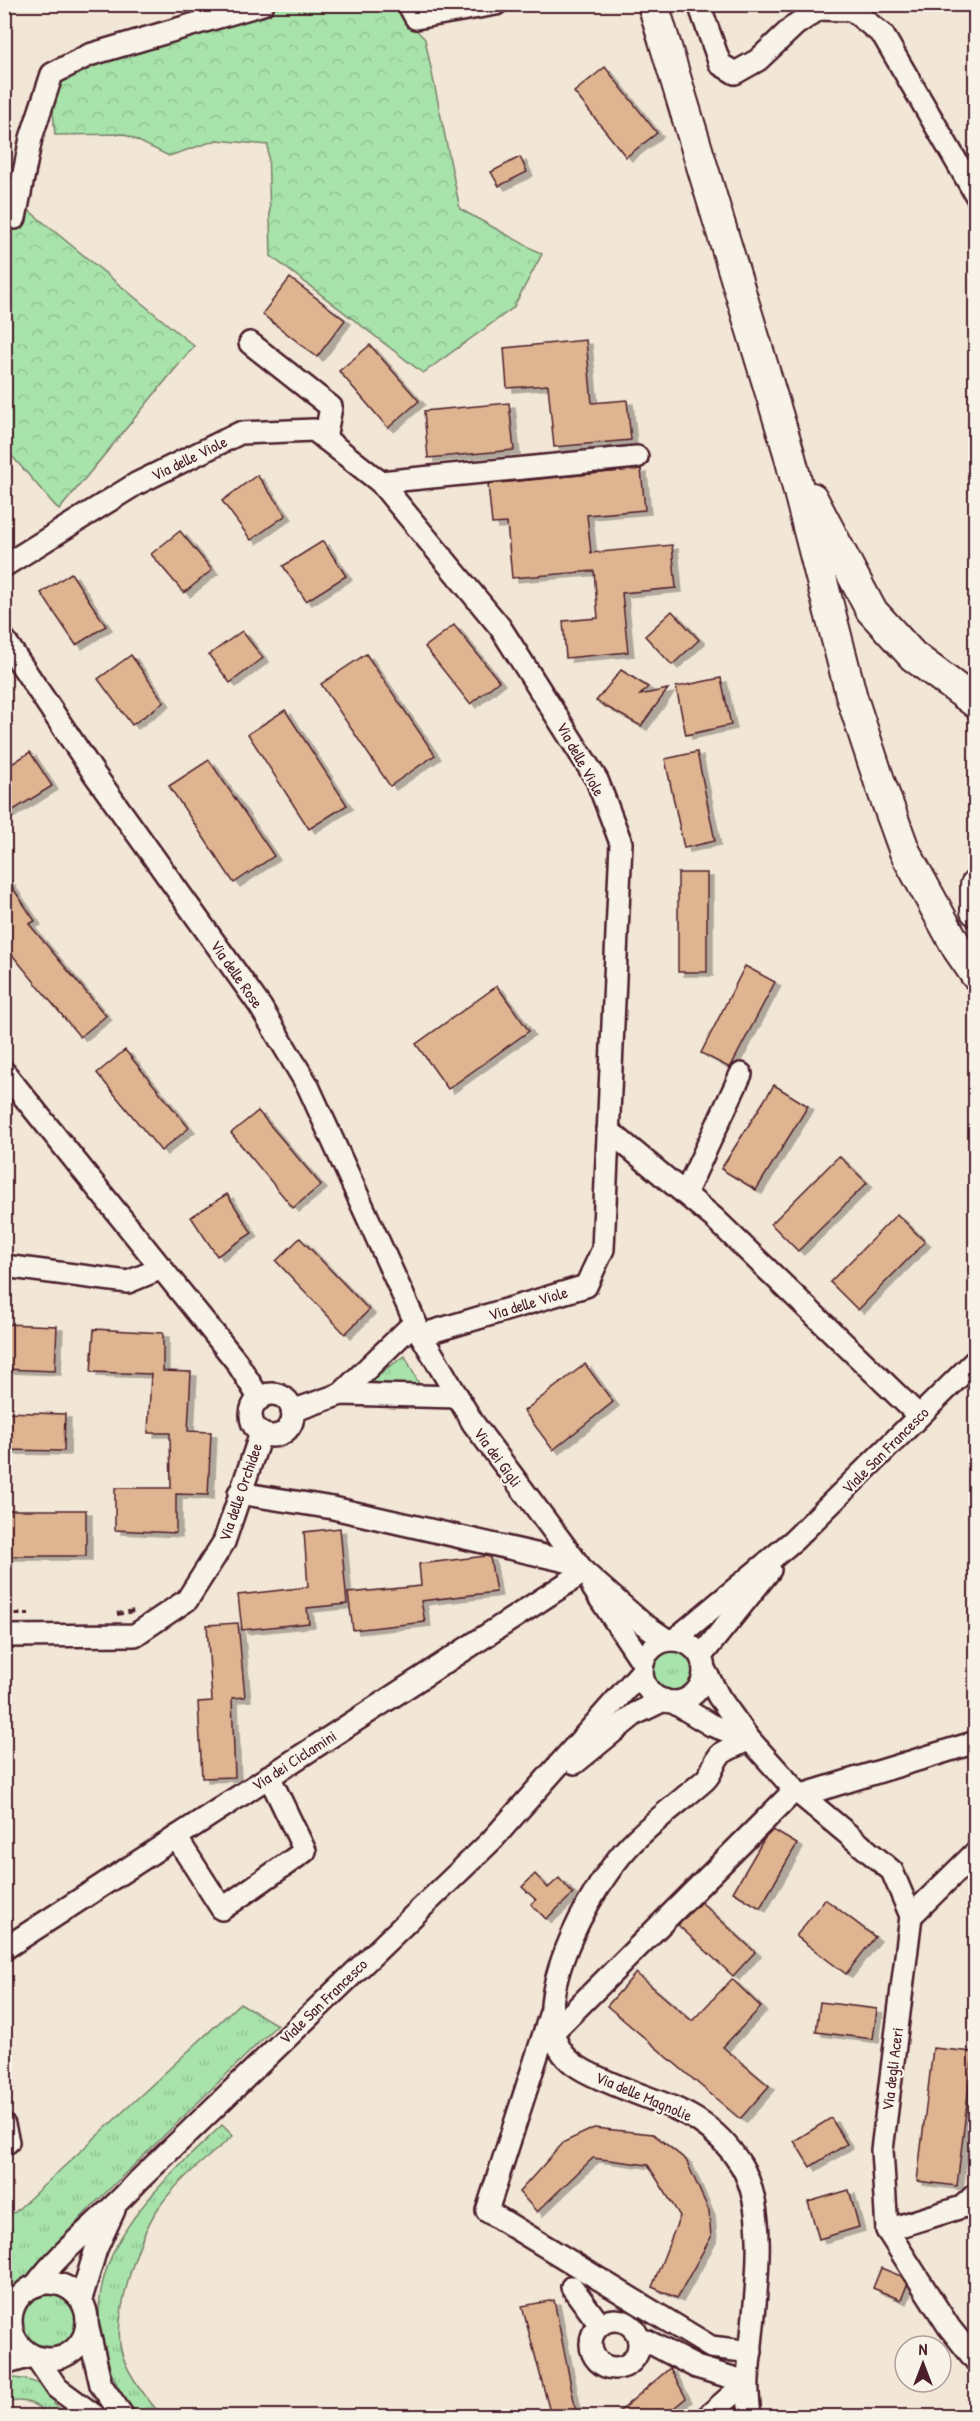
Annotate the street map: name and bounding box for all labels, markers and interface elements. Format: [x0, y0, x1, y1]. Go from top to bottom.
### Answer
street label: Via delle Viole [147, 430, 231, 486]
street label: Via delle Viole [552, 718, 611, 801]
street label: Via delle Rose [206, 936, 269, 1013]
street label: Via delle Viole [486, 1280, 571, 1325]
street label: Viale San Francesco [837, 1401, 934, 1498]
street label: Via dei Gigli [469, 1423, 527, 1491]
street label: Via delle Orchidee [213, 1439, 267, 1544]
street label: Via dei Ciclamini [247, 1724, 341, 1796]
street label: Viale San Francesco [274, 1953, 372, 2049]
street label: Via degli Aceri [876, 2026, 908, 2112]
street label: Via delle Magnolie [592, 2066, 696, 2126]
north arrow [893, 2334, 953, 2394]
text: N [919, 2338, 928, 2360]

